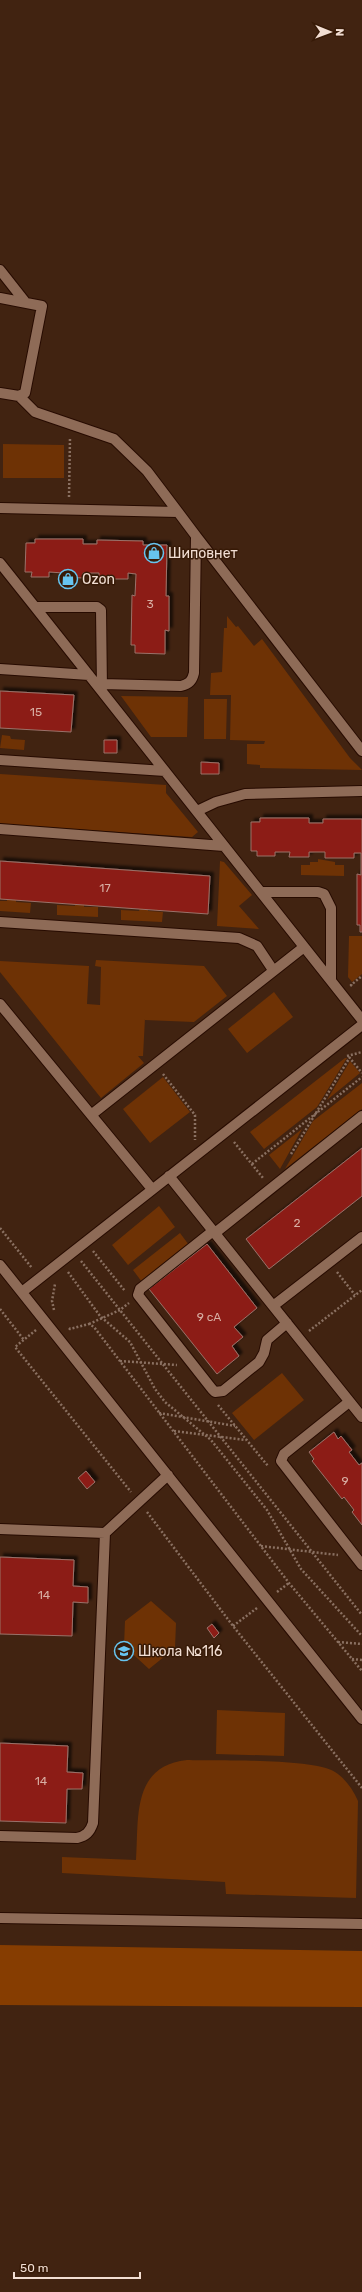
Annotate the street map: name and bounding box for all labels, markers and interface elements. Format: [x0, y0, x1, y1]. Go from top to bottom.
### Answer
north arrow [310, 12, 350, 52]
text: N [333, 28, 346, 36]
shop icon: Шиповнет [143, 542, 165, 564]
place label: Шиповнет [168, 545, 238, 562]
shop icon: Ozon [57, 568, 79, 590]
place label: Ozon [82, 571, 115, 588]
house number: 3 [146, 597, 154, 611]
house number: 15 [30, 705, 42, 719]
house number: 17 [99, 881, 111, 895]
house number: 2 [293, 1216, 301, 1230]
house number: 9 сА [197, 1310, 221, 1324]
house number: 9 [341, 1474, 349, 1488]
house number: 14 [38, 1588, 51, 1602]
school or university icon: Школа №116 [113, 1640, 135, 1662]
place label: Школа №116 [138, 1643, 222, 1660]
house number: 14 [35, 1774, 48, 1788]
scale bar [14, 2254, 140, 2280]
text: 50 m [20, 2261, 48, 2275]

